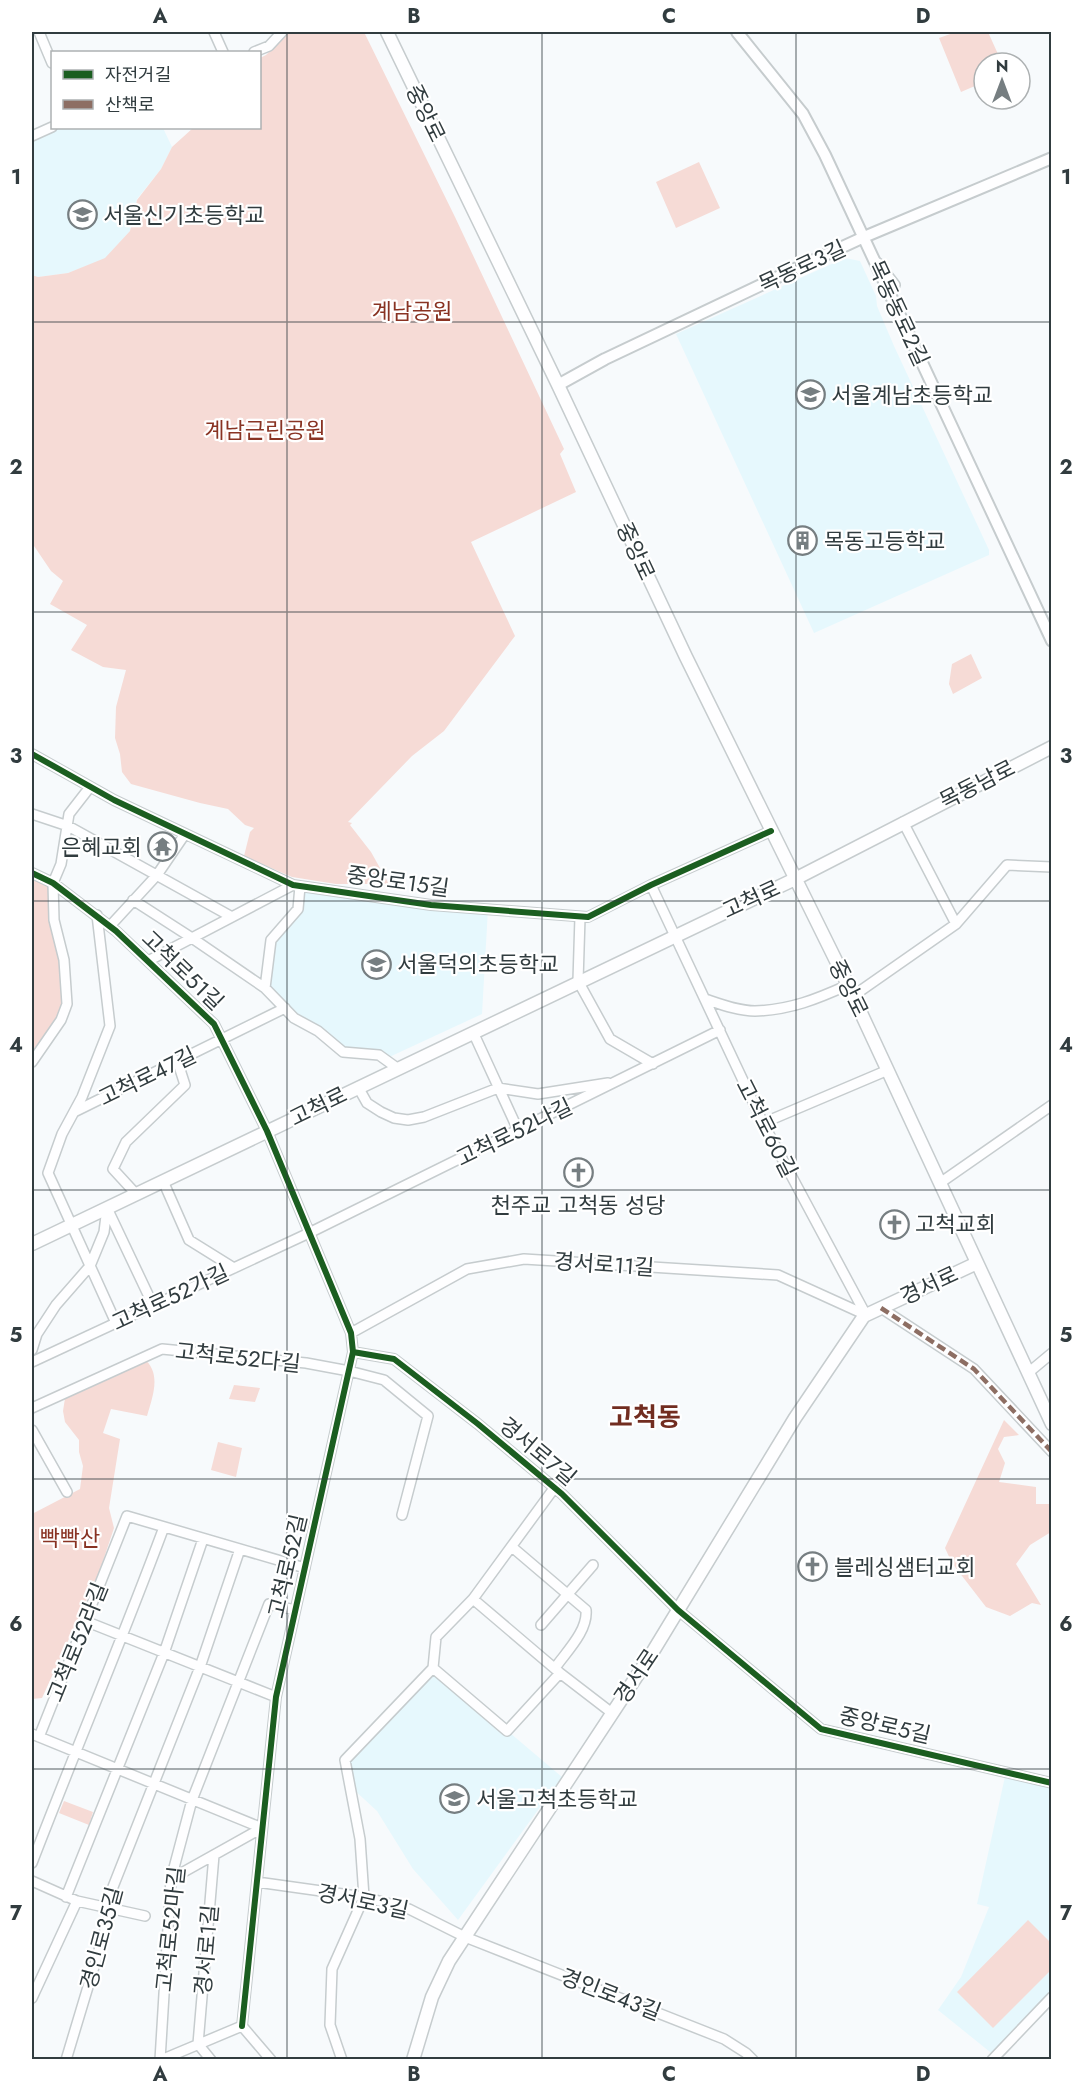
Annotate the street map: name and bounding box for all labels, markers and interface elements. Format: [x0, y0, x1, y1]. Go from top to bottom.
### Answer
text: A [152, 2, 168, 31]
text: B [407, 2, 421, 31]
text: C [662, 2, 676, 31]
text: D [916, 2, 930, 31]
legend [51, 51, 261, 129]
north arrow [972, 51, 1032, 111]
text: N [996, 55, 1008, 78]
text: 자전거길 [105, 62, 171, 88]
street label: 중앙로 [398, 79, 454, 147]
text: 산책로 [105, 92, 155, 118]
text: 1 [11, 163, 21, 192]
text: 1 [1061, 163, 1071, 192]
school or university icon: 서울신기초등학교 [66, 199, 98, 231]
place label: 서울신기초등학교 [103, 199, 265, 231]
street label: 목동로3길 [753, 232, 851, 300]
street label: 목동동로2길 [860, 255, 938, 371]
park label: 계남공원 [372, 295, 452, 327]
school or university icon: 서울계남초등학교 [794, 379, 826, 411]
place label: 서울계남초등학교 [831, 379, 993, 411]
park label: 계남근린공원 [204, 414, 326, 446]
text: 2 [9, 453, 23, 482]
text: 2 [1059, 453, 1073, 482]
street label: 중앙로 [609, 517, 663, 585]
building icon: 목동고등학교 [787, 525, 819, 557]
place label: 목동고등학교 [824, 525, 945, 557]
text: 3 [10, 742, 22, 771]
text: 3 [1060, 742, 1072, 771]
street label: 목동남로 [934, 751, 1020, 817]
place label: 은혜교회 [61, 831, 142, 863]
temple icon: 은혜교회 [147, 831, 179, 863]
street label: 중앙로15길 [345, 858, 451, 904]
street label: 고척로 [717, 872, 785, 926]
street label: 고척로51길 [135, 923, 231, 1017]
school or university icon: 서울덕의초등학교 [360, 948, 392, 980]
place label: 서울덕의초등학교 [397, 948, 559, 980]
street label: 중앙로 [821, 954, 877, 1022]
text: 4 [9, 1031, 23, 1060]
text: 4 [1059, 1031, 1073, 1060]
street label: 고척로47길 [93, 1039, 201, 1113]
street label: 고척로60길 [728, 1073, 806, 1183]
street label: 고척로 [284, 1078, 352, 1134]
street label: 고척로52나길 [450, 1090, 578, 1174]
church icon: 천주교 고척동 성당 [562, 1157, 594, 1189]
place label: 천주교 고척동 성당 [490, 1189, 666, 1221]
church icon: 고척교회 [878, 1208, 910, 1240]
place label: 고척교회 [915, 1208, 996, 1240]
street label: 경서로11길 [553, 1245, 655, 1283]
street label: 고척로52가길 [106, 1256, 234, 1338]
street label: 경서로 [895, 1258, 963, 1312]
text: 5 [10, 1321, 23, 1350]
text: 5 [1060, 1321, 1073, 1350]
street label: 고척로52다길 [174, 1334, 302, 1380]
district label: 고척동 [609, 1398, 681, 1436]
street label: 경서로7길 [492, 1409, 584, 1493]
street label: 고척로52길 [259, 1511, 315, 1621]
park label: 빡빡산 [40, 1522, 100, 1554]
church icon: 블레싱샘터교회 [797, 1551, 829, 1583]
place label: 블레싱샘터교회 [834, 1551, 976, 1583]
street label: 고척로52라길 [39, 1578, 115, 1706]
text: 6 [9, 1610, 23, 1639]
text: 6 [1059, 1610, 1073, 1639]
street label: 경서로 [606, 1642, 666, 1710]
street label: 중앙로5길 [836, 1699, 934, 1751]
school or university icon: 서울고척초등학교 [439, 1783, 471, 1815]
place label: 서울고척초등학교 [476, 1783, 638, 1815]
street label: 고척로52마길 [147, 1865, 193, 1993]
street label: 경서로3길 [314, 1876, 412, 1926]
street label: 경인로35길 [72, 1883, 130, 1993]
text: 7 [10, 1899, 23, 1928]
text: 7 [1060, 1899, 1073, 1928]
street label: 경서로1길 [186, 1903, 226, 1997]
street label: 경인로43길 [556, 1960, 666, 2028]
text: A [152, 2060, 168, 2089]
text: B [407, 2060, 421, 2089]
text: C [662, 2060, 676, 2089]
text: D [916, 2060, 930, 2089]

